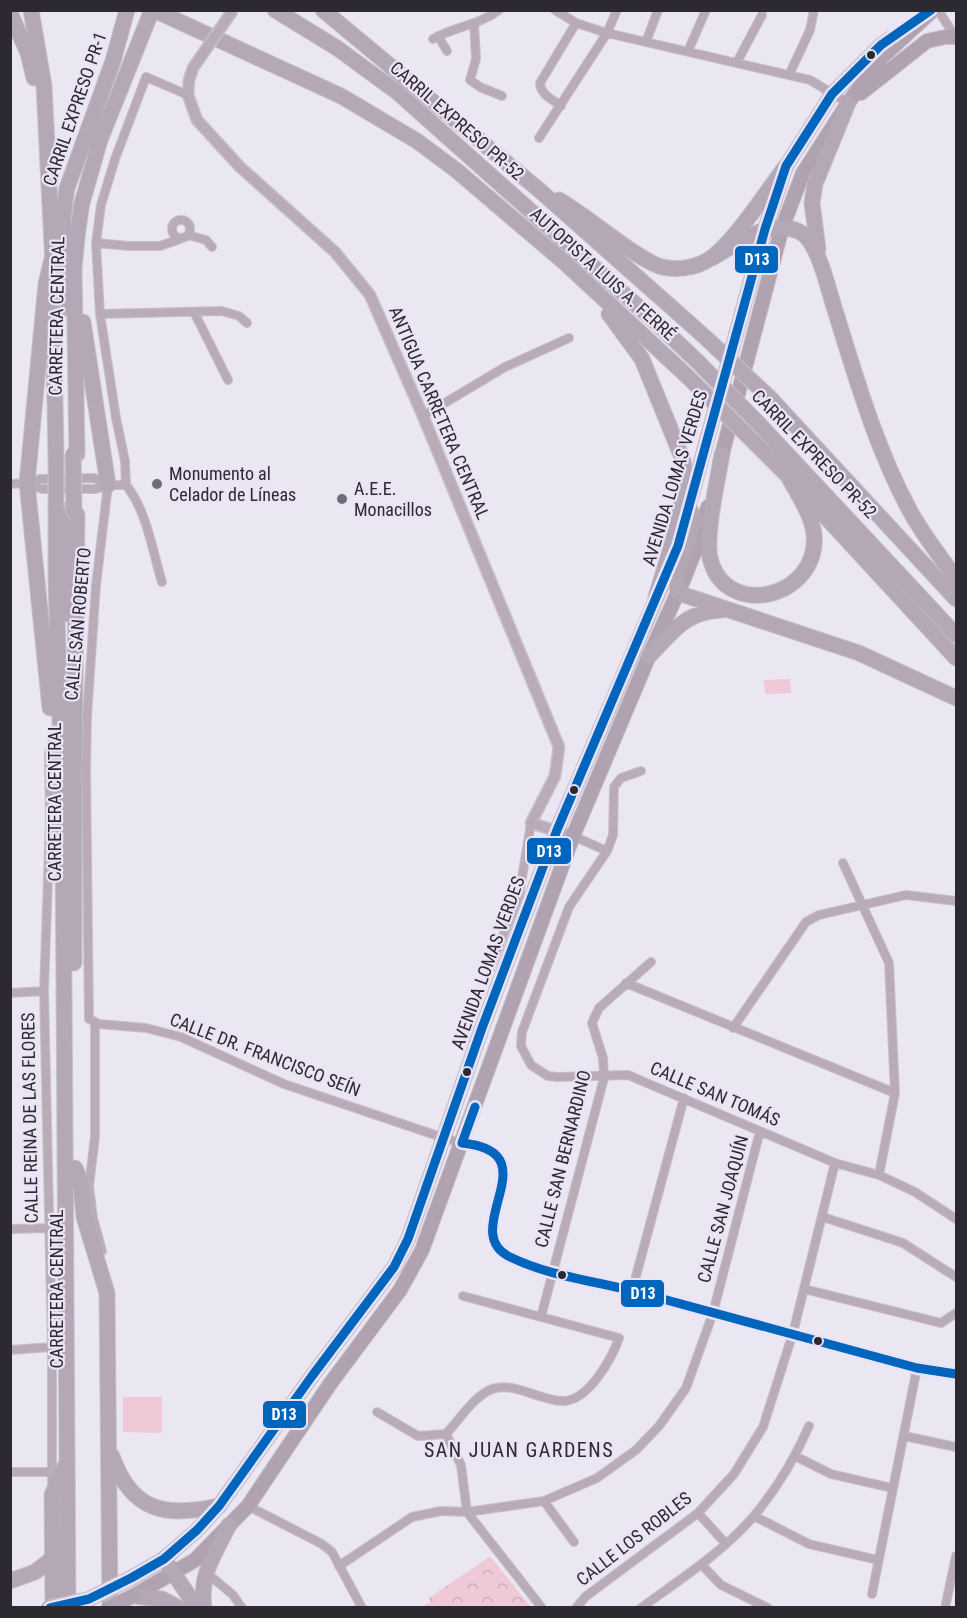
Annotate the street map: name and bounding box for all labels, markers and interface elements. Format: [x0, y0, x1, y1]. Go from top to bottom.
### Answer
street label: CARRIL EXPRESO PR-1 [38, 29, 111, 189]
unlabelled marker [865, 49, 877, 61]
street label: CARRIL EXPRESO PR-52 [386, 57, 529, 184]
street label: AUTOPISTA LUIS A. FERRÉ [526, 203, 680, 344]
street label: CARRETERA CENTRAL [45, 236, 68, 396]
line badge: D13 [734, 245, 779, 274]
text: D13 [744, 250, 770, 269]
street label: ANTIGUA CARRETERA CENTRAL [385, 303, 494, 523]
street label: CARRIL EXPRESO PR-52 [748, 385, 881, 522]
street label: AVENIDA LOMAS VERDES [638, 388, 711, 568]
place label: Monumento al Celador de Líneas [169, 463, 296, 505]
marker: Monumento al Celador de Líneas [150, 477, 164, 491]
place label: A.E.E. Monacillos [354, 478, 432, 520]
marker: A.E.E. Monacillos [335, 492, 349, 506]
street label: CALLE SAN ROBERTO [60, 546, 95, 701]
street label: CARRETERA CENTRAL [44, 722, 65, 882]
unlabelled marker [568, 784, 580, 796]
line badge: D13 [526, 837, 572, 865]
text: D13 [536, 842, 562, 861]
street label: AVENIDA LOMAS VERDES [446, 874, 529, 1052]
street label: CALLE DR. FRANCISCO SEÍN [167, 1008, 363, 1101]
street label: CALLE REINA DE LAS FLORES [17, 1012, 42, 1224]
street label: CALLE SAN TOMÁS [647, 1057, 783, 1130]
unlabelled marker [461, 1066, 473, 1078]
street label: CALLE SAN BERNARDINO [530, 1068, 595, 1250]
street label: CALLE SAN JOAQUÍN [693, 1133, 752, 1285]
street label: CARRETERA CENTRAL [46, 1209, 67, 1369]
unlabelled marker [556, 1269, 568, 1281]
line badge: D13 [620, 1279, 665, 1308]
text: D13 [630, 1284, 656, 1303]
unlabelled marker [812, 1335, 824, 1347]
line badge: D13 [262, 1400, 307, 1429]
text: D13 [271, 1405, 297, 1424]
district label: SAN JUAN GARDENS [424, 1438, 614, 1462]
street label: CALLE LOS ROBLES [572, 1487, 695, 1590]

